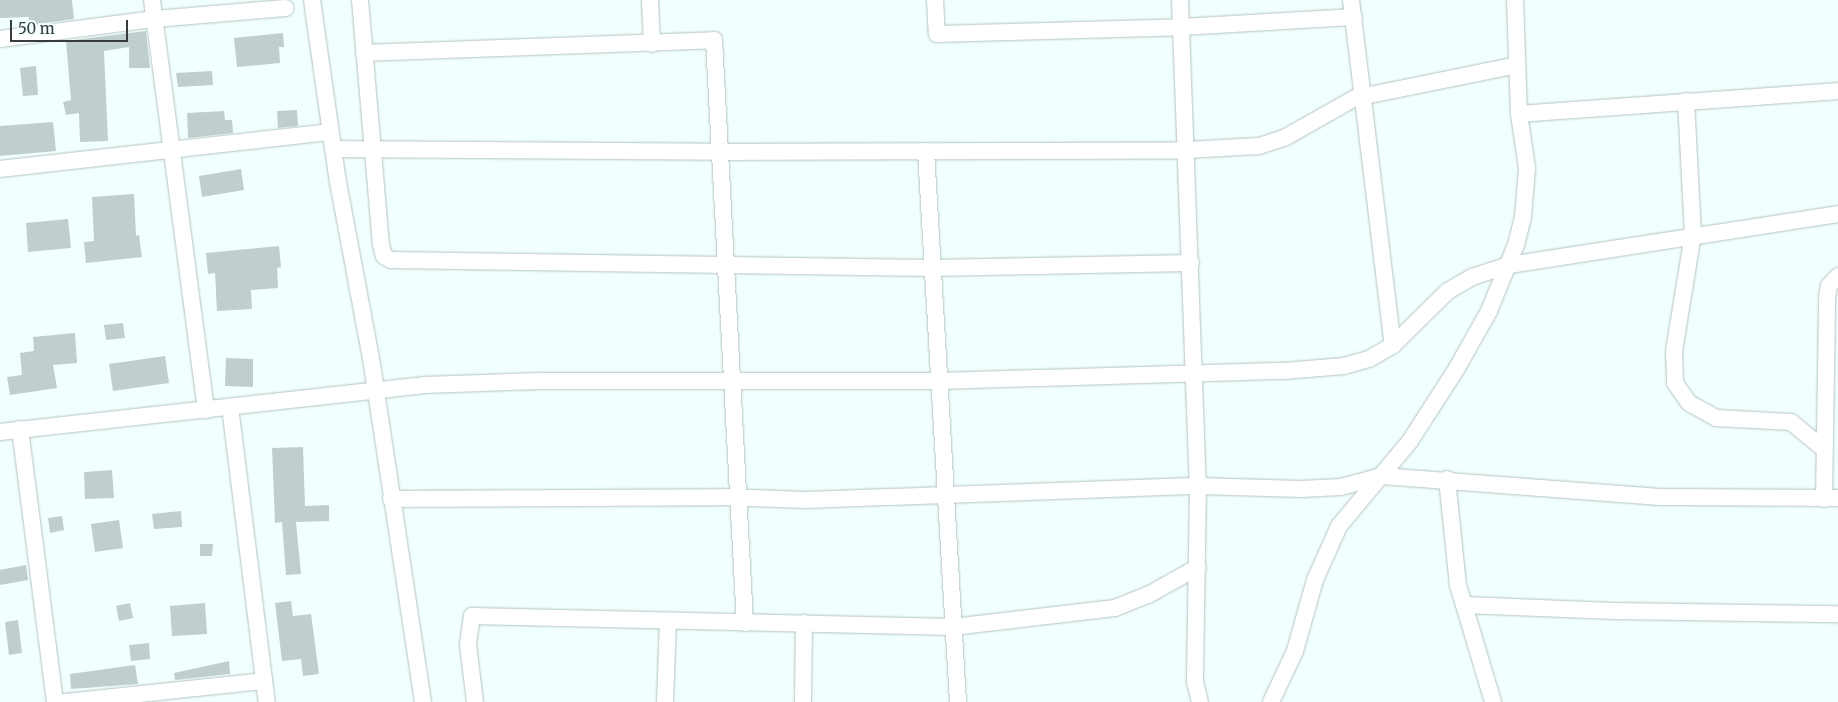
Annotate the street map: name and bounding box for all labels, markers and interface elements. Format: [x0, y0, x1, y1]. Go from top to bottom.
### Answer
scale bar [12, 10, 130, 42]
text: 50 m [18, 19, 55, 38]

